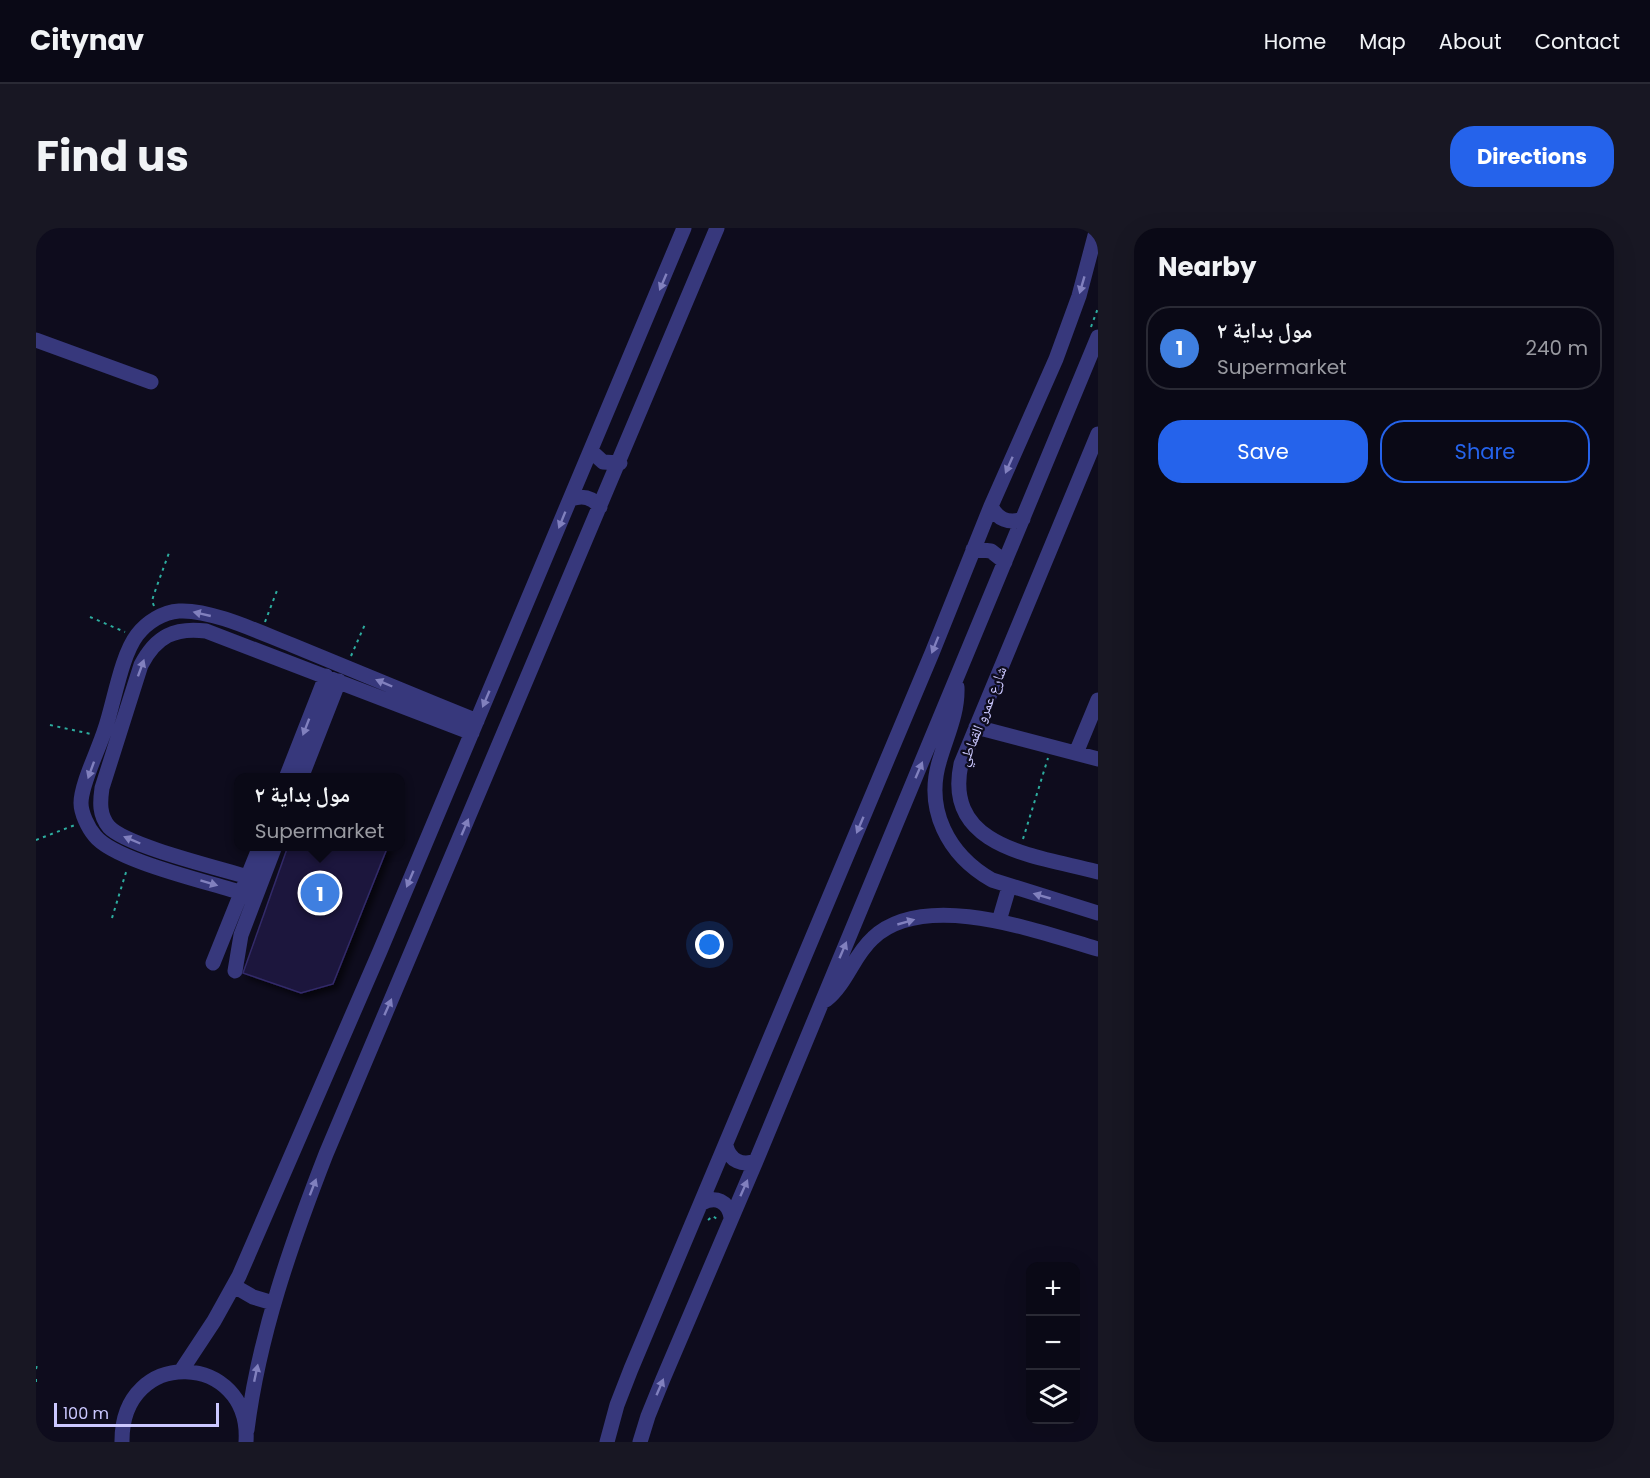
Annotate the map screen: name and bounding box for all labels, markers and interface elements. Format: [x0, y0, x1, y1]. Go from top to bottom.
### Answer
text: Citynav [30, 21, 144, 60]
text: Home [1264, 27, 1326, 56]
text: Map [1359, 27, 1406, 56]
text: About [1439, 27, 1502, 56]
text: Contact [1535, 27, 1620, 56]
button: Directions [1450, 126, 1614, 187]
text: Find us [36, 127, 189, 186]
text: Nearby [1158, 249, 1256, 285]
one-way arrow [658, 274, 667, 291]
one-way arrow [1077, 276, 1087, 294]
text: مول بداية ۲ [1217, 315, 1312, 346]
text: 1 [1176, 334, 1183, 362]
text: 240 m [1525, 334, 1588, 362]
text: Supermarket [1217, 353, 1346, 381]
button: Save [1158, 420, 1368, 483]
button: Share [1380, 420, 1590, 483]
one-way arrow [1004, 456, 1013, 474]
one-way arrow [557, 511, 566, 529]
one-way arrow [192, 608, 211, 618]
one-way arrow [930, 637, 940, 655]
one-way arrow [137, 658, 147, 676]
street label: شارع عمرو القماطي [952, 663, 1013, 770]
one-way arrow [374, 678, 392, 688]
one-way arrow [481, 691, 491, 709]
one-way arrow [301, 718, 311, 736]
one-way arrow [915, 761, 924, 779]
one-way arrow [85, 762, 95, 780]
popup [234, 773, 405, 851]
text: مول بداية ۲ [255, 779, 350, 810]
text: Supermarket [255, 817, 384, 845]
one-way arrow [855, 817, 864, 834]
one-way arrow [460, 818, 470, 836]
one-way arrow [123, 835, 141, 845]
pin: 1 [300, 870, 340, 916]
one-way arrow [405, 870, 414, 888]
one-way arrow [200, 879, 218, 888]
one-way arrow [1033, 891, 1051, 901]
one-way arrow [897, 917, 915, 926]
your location [695, 930, 724, 959]
one-way arrow [839, 941, 849, 959]
one-way arrow [383, 997, 393, 1015]
one-way arrow [308, 1177, 318, 1195]
one-way arrow [740, 1179, 749, 1197]
map controls [1026, 1262, 1080, 1424]
button: + [1026, 1262, 1080, 1316]
button: − [1026, 1316, 1080, 1370]
one-way arrow [252, 1363, 261, 1382]
button: layers [1026, 1370, 1080, 1424]
one-way arrow [656, 1378, 665, 1396]
scale bar [54, 1400, 219, 1428]
text: 100 m [63, 1402, 109, 1425]

